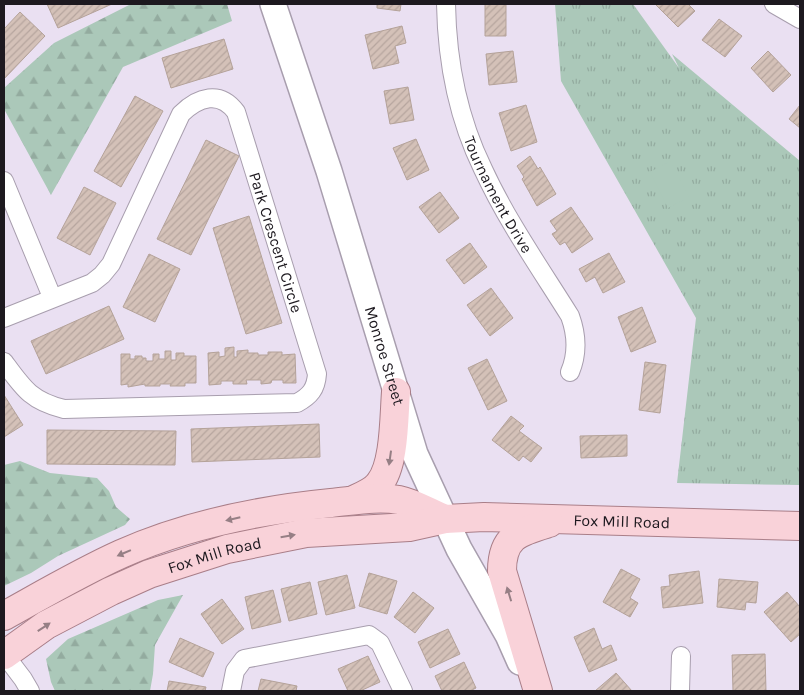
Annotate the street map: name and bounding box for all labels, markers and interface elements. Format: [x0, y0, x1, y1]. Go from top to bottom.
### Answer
street label: Tournament Drive [460, 133, 537, 256]
street label: Park Crescent Circle [246, 170, 307, 315]
street label: Monroe Street [361, 304, 409, 407]
one-way arrow [386, 450, 394, 466]
street label: Fox Mill Road [573, 510, 670, 532]
one-way arrow [226, 515, 241, 523]
one-way arrow [281, 531, 297, 539]
street label: Fox Mill Road [165, 533, 263, 577]
one-way arrow [117, 550, 131, 558]
one-way arrow [505, 587, 513, 602]
one-way arrow [38, 622, 51, 632]

